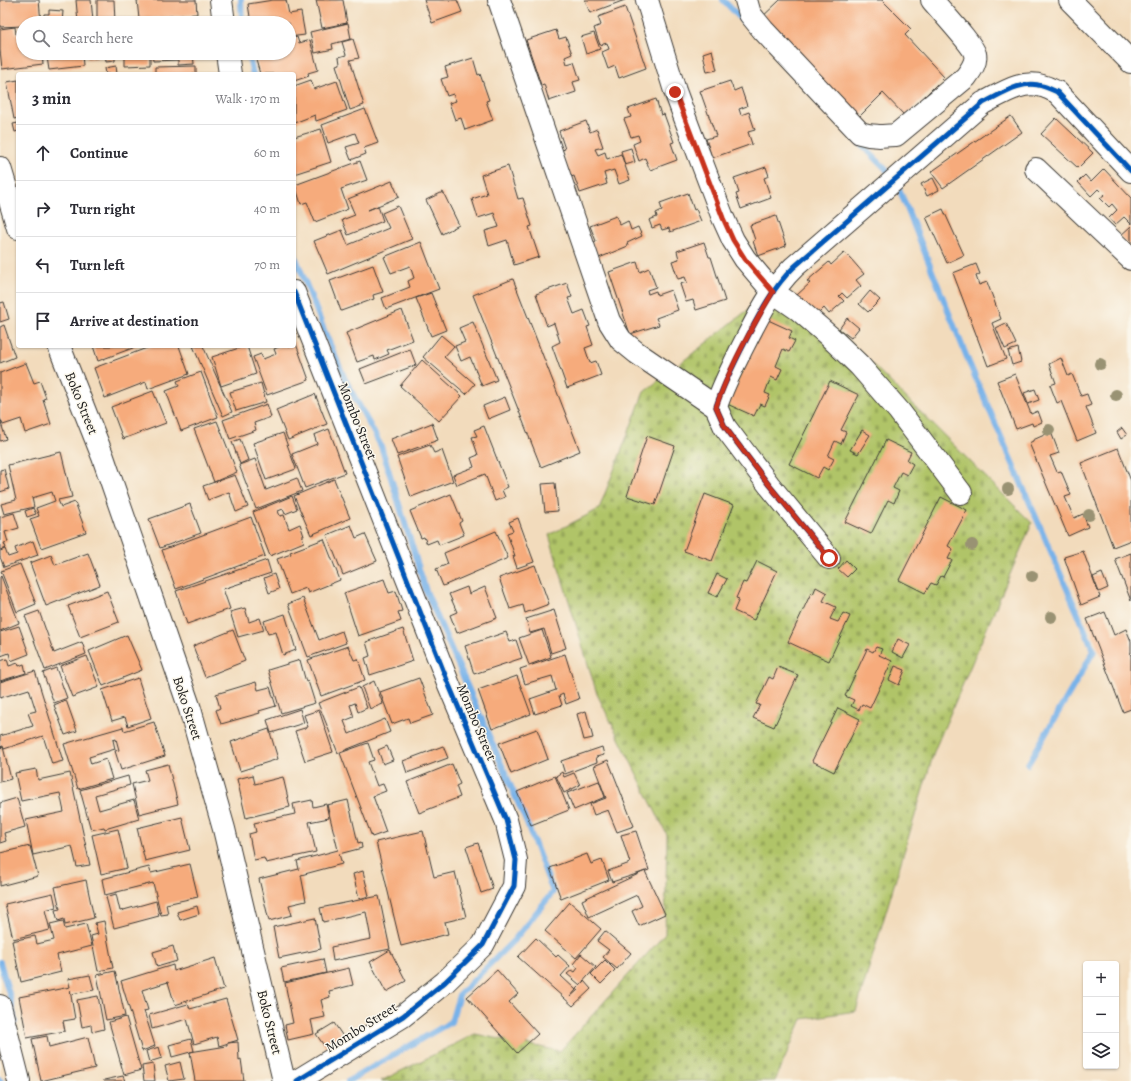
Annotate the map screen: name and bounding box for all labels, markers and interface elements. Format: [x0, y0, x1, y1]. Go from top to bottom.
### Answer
search box [16, 16, 296, 60]
icon: search [30, 27, 52, 49]
text: Search here [62, 28, 133, 48]
route end [666, 83, 684, 101]
text: 3 min [32, 87, 71, 110]
text: Walk · 170 m [215, 90, 280, 107]
icon: ahead [32, 142, 54, 164]
text: Continue [70, 143, 128, 163]
text: 60 m [254, 144, 280, 161]
icon: right [32, 198, 54, 220]
text: Turn right [70, 199, 135, 219]
text: 40 m [254, 200, 280, 217]
icon: left [32, 254, 54, 276]
text: Turn left [70, 255, 125, 275]
text: 70 m [254, 256, 280, 273]
icon: arrive [32, 310, 54, 332]
text: Arrive at destination [70, 311, 199, 331]
street label: Boko Street [60, 369, 103, 438]
street label: Mombo Street [333, 380, 382, 463]
route start [820, 549, 838, 567]
street label: Boko Street [168, 674, 207, 743]
street label: Mombo Street [452, 681, 501, 764]
map controls [1083, 961, 1119, 1069]
button: + [1083, 961, 1119, 997]
street label: Boko Street [252, 988, 287, 1057]
button: − [1083, 997, 1119, 1033]
street label: Mombo Street [322, 998, 401, 1057]
button: layers [1083, 1033, 1119, 1069]

